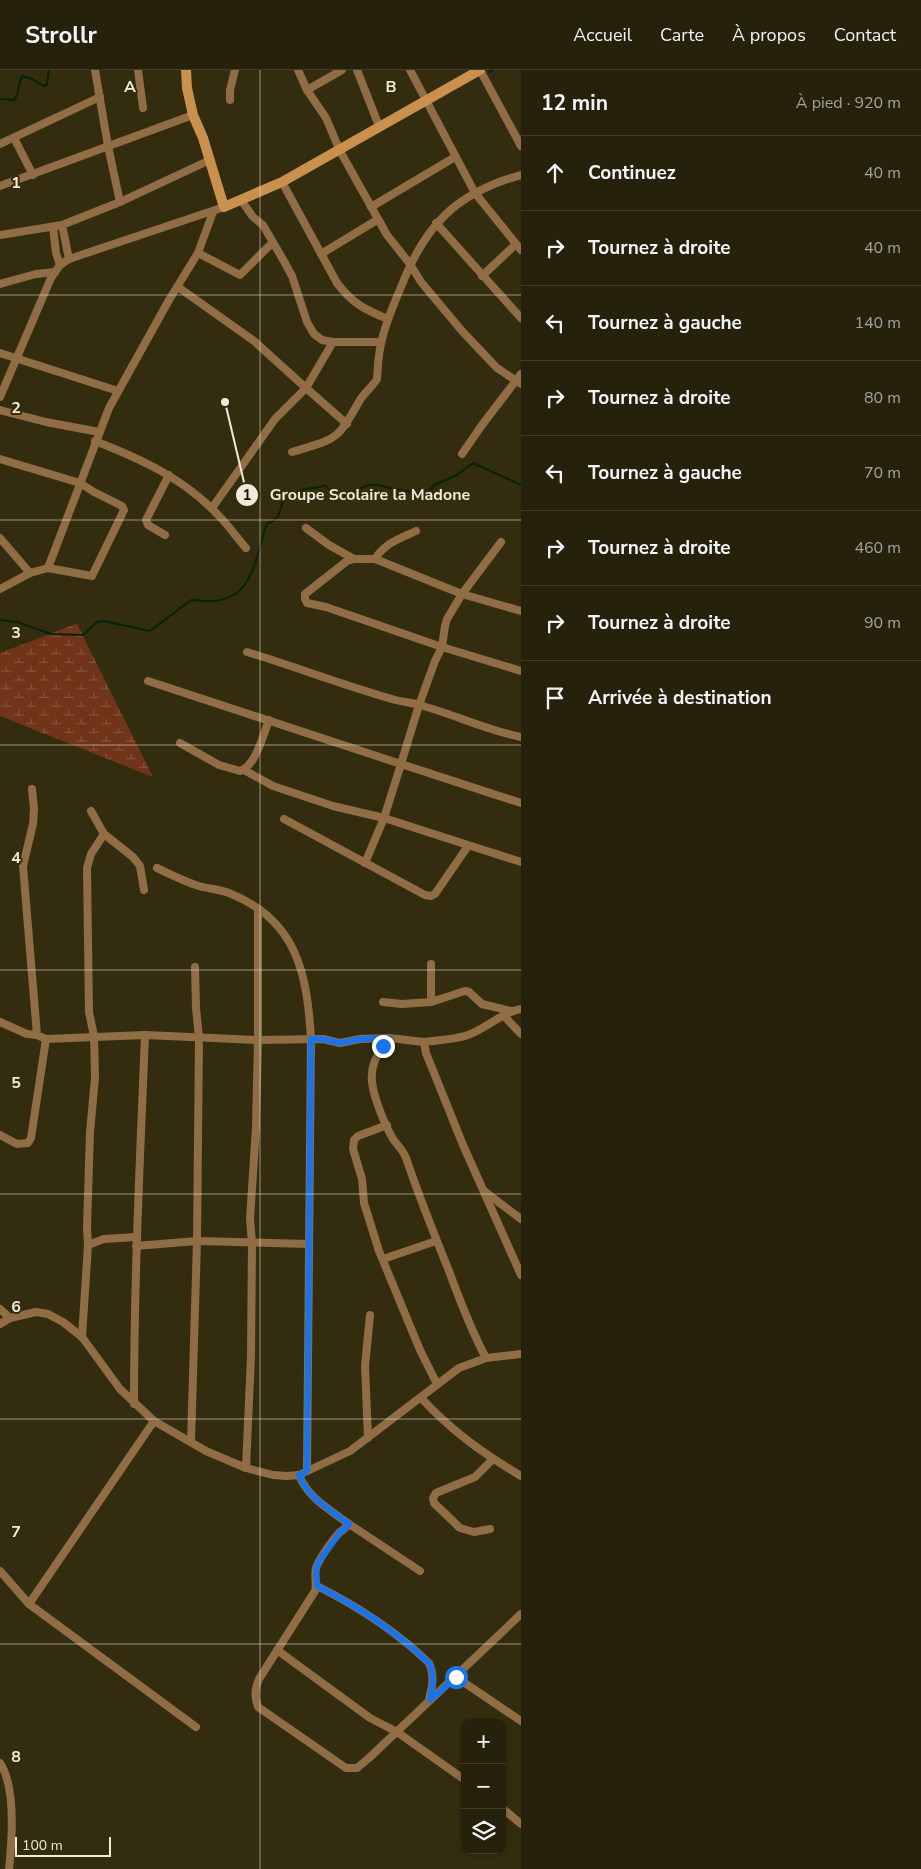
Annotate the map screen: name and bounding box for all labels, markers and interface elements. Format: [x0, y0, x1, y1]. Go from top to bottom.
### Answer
text: Strollr [25, 19, 97, 51]
text: Accueil [573, 23, 632, 47]
text: Carte [660, 23, 704, 47]
text: À propos [732, 23, 806, 47]
text: Contact [834, 23, 896, 47]
text: A [124, 76, 136, 98]
text: B [385, 76, 397, 98]
text: 12 min [541, 89, 608, 117]
text: À pied · 920 m [796, 92, 901, 114]
icon: ahead [541, 159, 569, 187]
text: Continuez [588, 160, 676, 186]
text: 40 m [864, 162, 901, 184]
text: 1 [11, 172, 21, 194]
icon: right [541, 234, 569, 262]
text: Tournez à droite [588, 235, 731, 261]
text: 40 m [864, 237, 901, 259]
icon: left [541, 309, 569, 337]
text: Tournez à gauche [588, 310, 742, 336]
text: 140 m [854, 312, 901, 334]
icon: right [541, 384, 569, 412]
text: Tournez à droite [588, 385, 731, 411]
text: 80 m [864, 387, 901, 409]
text: 2 [11, 397, 21, 419]
icon: left [541, 459, 569, 487]
text: Tournez à gauche [588, 460, 742, 486]
text: 70 m [864, 462, 901, 484]
callout: Groupe Scolaire la Madone [235, 479, 480, 510]
text: Groupe Scolaire la Madone [270, 484, 471, 506]
text: 1 [242, 485, 252, 505]
icon: right [541, 534, 569, 562]
text: Tournez à droite [588, 535, 731, 561]
text: 460 m [854, 537, 901, 559]
icon: right [541, 609, 569, 637]
text: Tournez à droite [588, 610, 731, 636]
text: 90 m [864, 612, 901, 634]
text: 3 [11, 622, 21, 644]
icon: arrive [541, 684, 569, 712]
text: Arrivée à destination [588, 685, 772, 711]
text: 4 [11, 847, 21, 869]
route end [372, 1035, 395, 1058]
text: 5 [11, 1072, 21, 1094]
text: 6 [11, 1296, 21, 1318]
text: 7 [11, 1521, 21, 1543]
route start [445, 1666, 468, 1689]
map controls [461, 1719, 506, 1854]
button: + [461, 1719, 506, 1764]
text: 8 [11, 1746, 21, 1768]
button: − [461, 1764, 506, 1809]
button: layers [461, 1809, 506, 1854]
scale bar [15, 1834, 111, 1857]
text: 100 m [22, 1836, 63, 1855]

